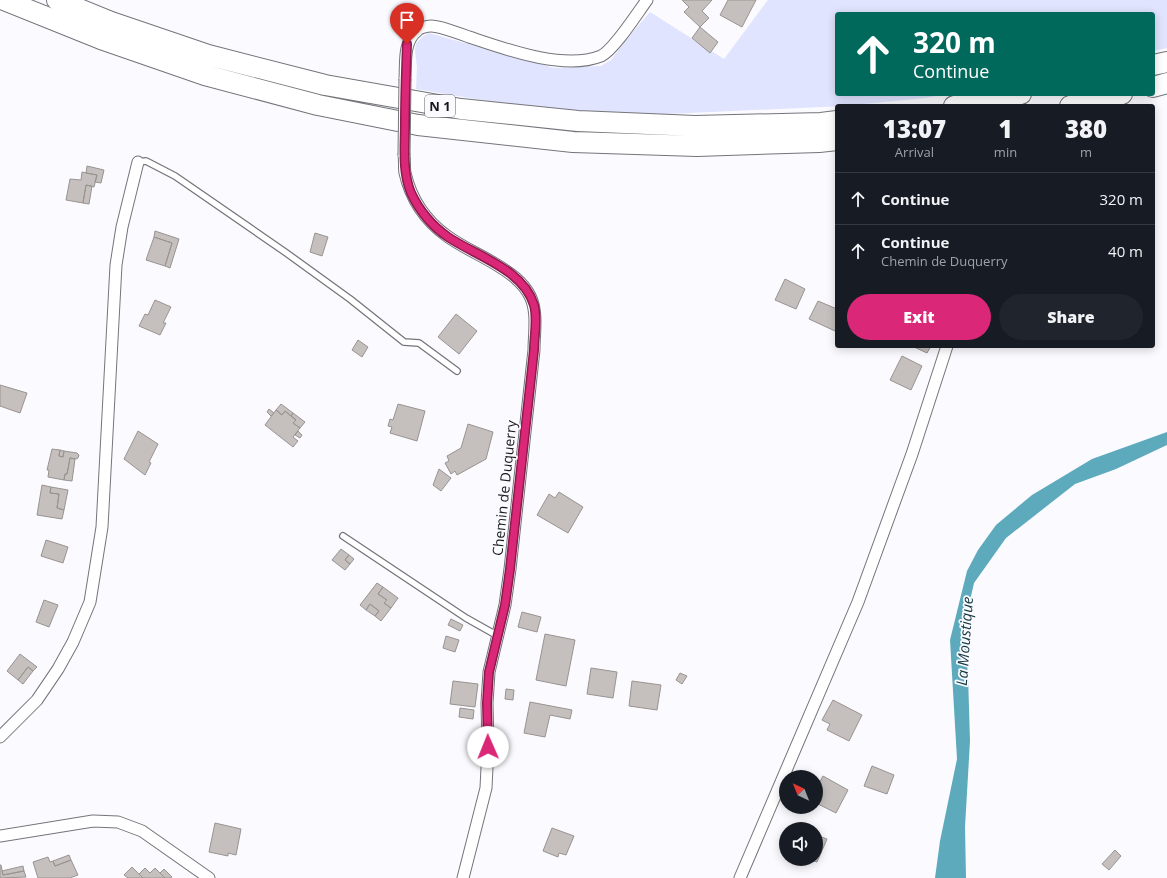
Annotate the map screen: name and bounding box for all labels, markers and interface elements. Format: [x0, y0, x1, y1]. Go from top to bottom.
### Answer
pin [390, 3, 424, 44]
icon: arrive [396, 9, 418, 31]
text: 320 m [913, 23, 996, 61]
icon: ahead [847, 28, 899, 80]
text: Continue [913, 59, 989, 83]
road number: N 1 [425, 95, 455, 117]
text: 13:07 [883, 112, 946, 145]
text: 1 [998, 112, 1013, 145]
text: 380 [1065, 112, 1107, 145]
text: Arrival [895, 143, 934, 161]
text: min [994, 143, 1017, 161]
text: m [1080, 143, 1092, 161]
icon: ahead [847, 188, 869, 210]
text: Continue [881, 189, 949, 209]
text: 320 m [1099, 189, 1143, 209]
text: Continue [881, 232, 949, 252]
icon: ahead [847, 240, 869, 262]
text: 40 m [1108, 241, 1143, 261]
text: Chemin de Duquerry [881, 252, 1008, 270]
button: Exit [847, 294, 991, 340]
button: Share [999, 294, 1143, 340]
street label: Chemin de Duquerry [487, 418, 521, 557]
water label: La Moustique [951, 595, 977, 686]
position arrow [467, 726, 509, 768]
north arrow [779, 770, 823, 814]
map controls [779, 770, 823, 866]
button: sound [779, 822, 823, 866]

